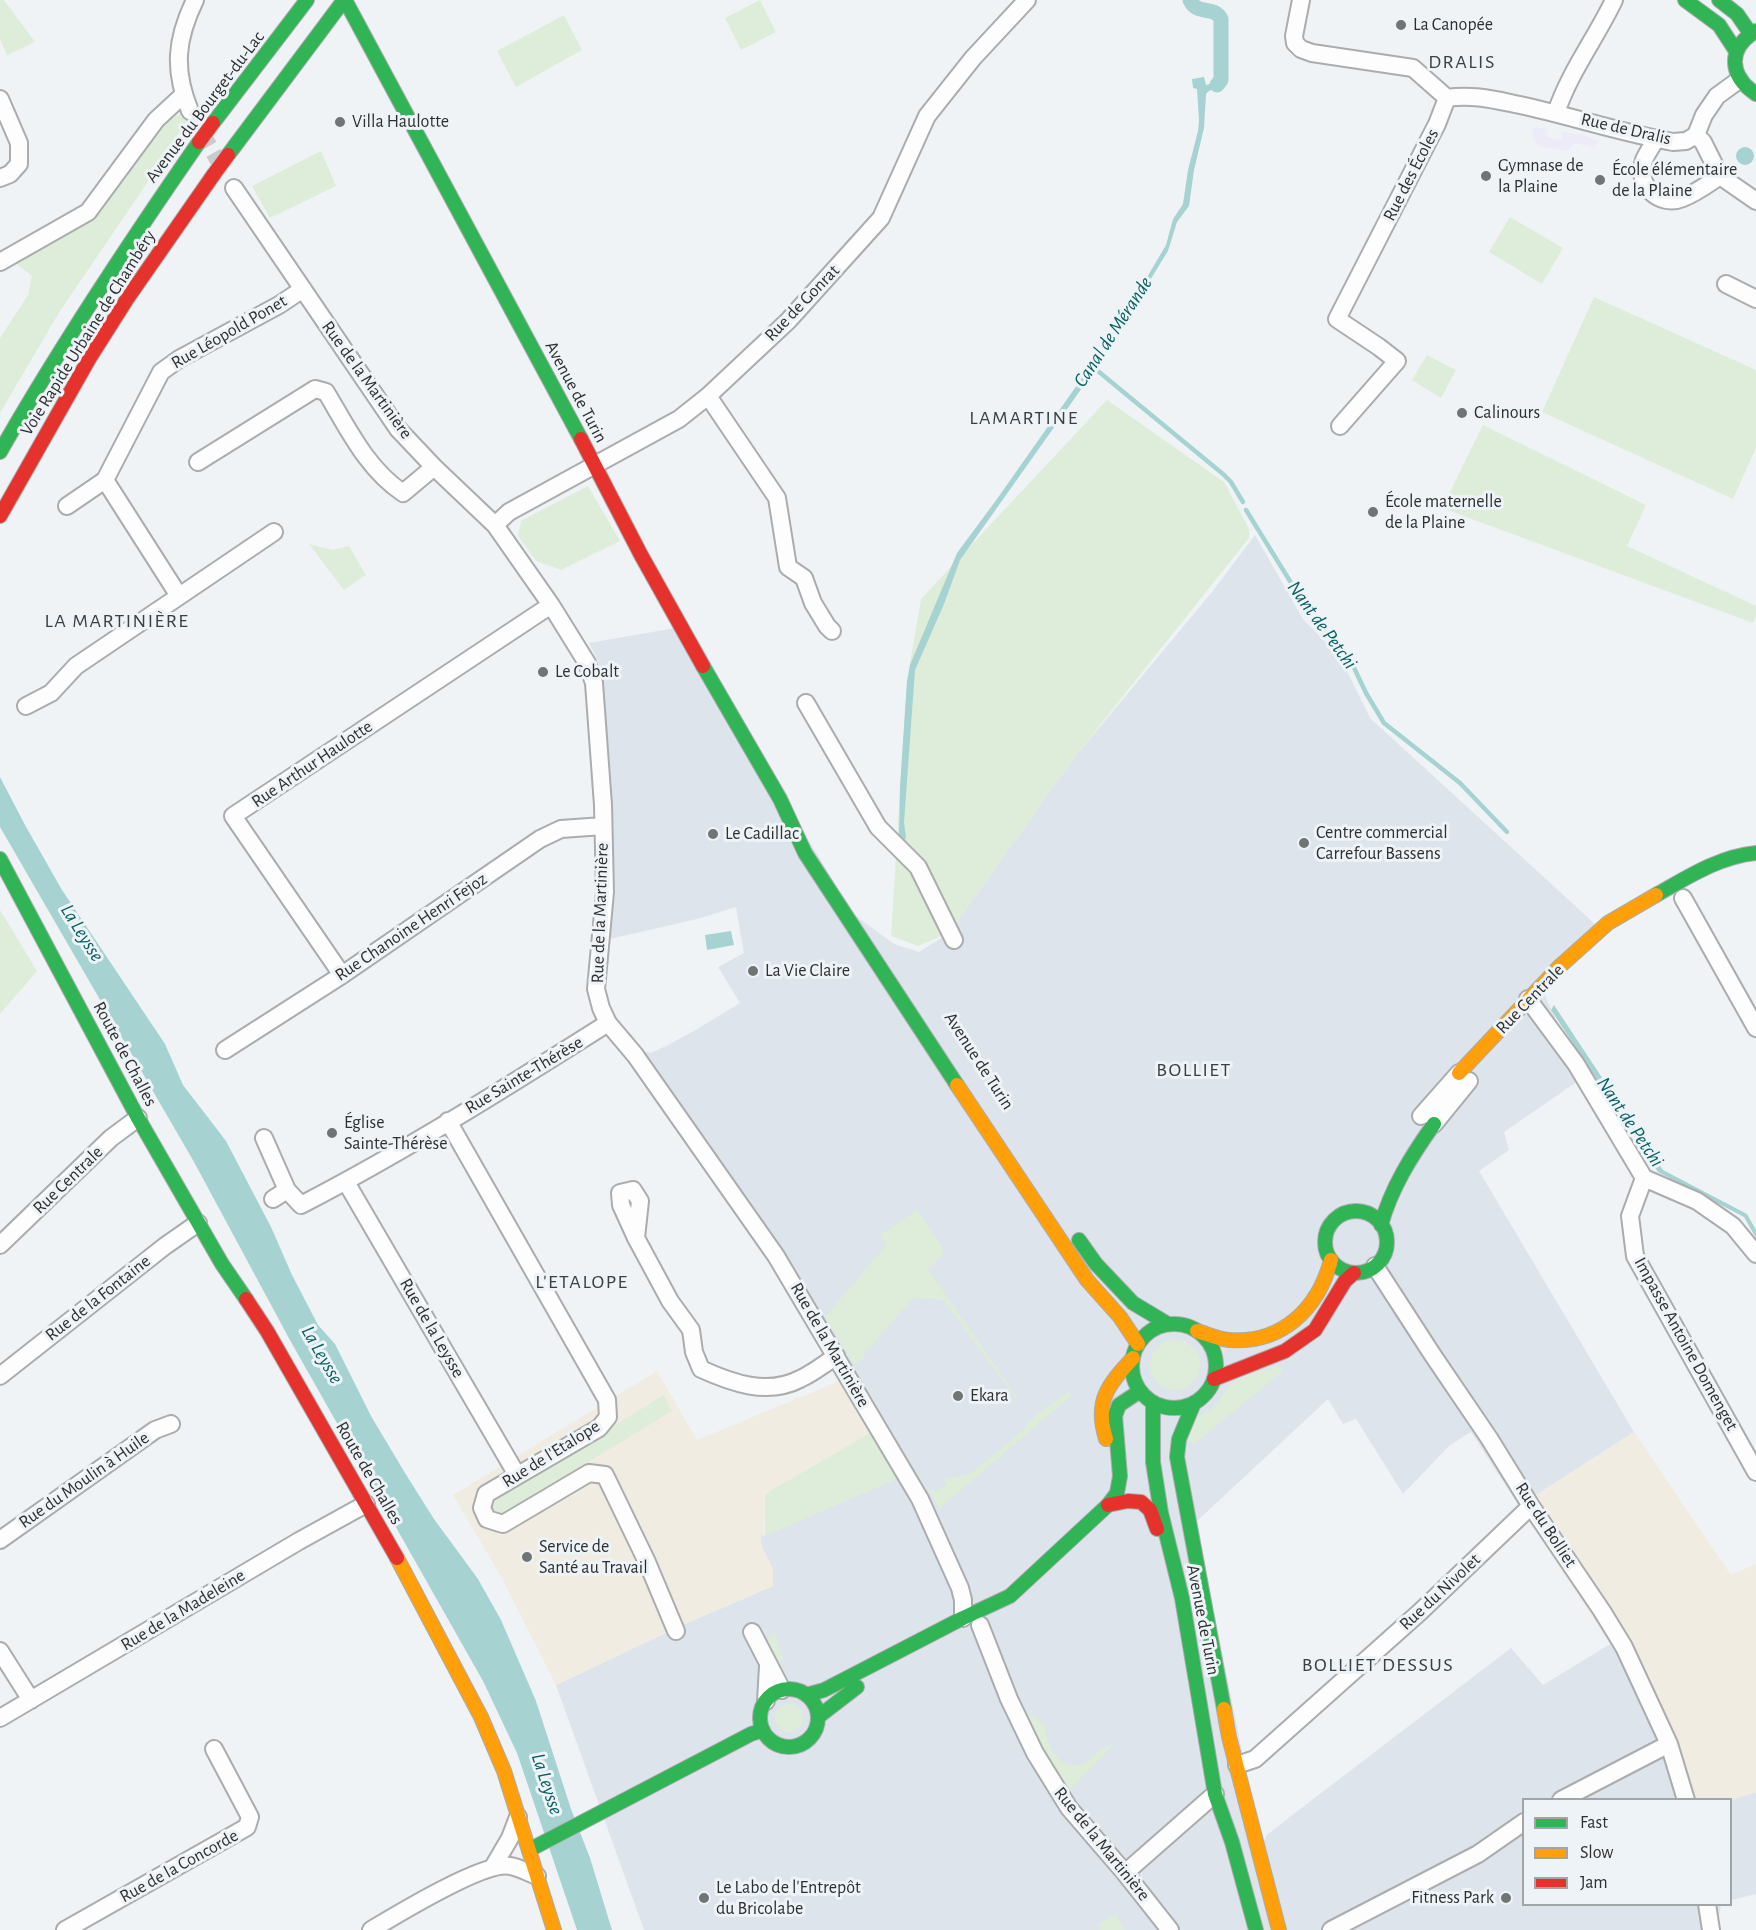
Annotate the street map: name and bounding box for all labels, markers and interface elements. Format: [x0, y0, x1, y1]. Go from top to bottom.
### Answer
place label: La Canopée [1413, 14, 1493, 36]
marker: La Canopée [1394, 18, 1408, 32]
street label: Avenue du Bourget-du-Lac [141, 27, 269, 187]
district label: DRALIS [1428, 50, 1496, 74]
street label: Rue de Dralis [1579, 108, 1673, 150]
place label: Villa Haulotte [352, 111, 449, 133]
marker: Villa Haulotte [333, 115, 347, 129]
street label: Rue des Écoles [1379, 125, 1443, 225]
place label: Gymnase de la Plaine [1498, 155, 1583, 198]
place label: École élémentaire de la Plaine [1612, 159, 1737, 201]
marker: Gymnase de la Plaine [1479, 169, 1493, 183]
marker: École élémentaire de la Plaine [1593, 173, 1607, 187]
street label: Voie Rapide Urbaine de Chambéry [16, 226, 160, 440]
street label: Rue de Gonrat [760, 260, 844, 346]
water label: Canal de Mérande [1068, 272, 1158, 392]
street label: Rue Léopold Ponet [167, 290, 291, 374]
street label: Rue de la Martinière [317, 317, 417, 443]
street label: Avenue de Turin [540, 337, 612, 447]
place label: Calinours [1474, 402, 1540, 424]
district label: LAMARTINE [969, 406, 1079, 430]
marker: Calinours [1455, 406, 1469, 420]
place label: École maternelle de la Plaine [1385, 491, 1502, 534]
marker: École maternelle de la Plaine [1366, 505, 1380, 519]
water label: Nant de Petchi [1282, 576, 1362, 674]
district label: LA MARTINIÈRE [45, 609, 189, 633]
place label: Le Cobalt [555, 661, 619, 683]
marker: Le Cobalt [536, 665, 550, 679]
street label: Rue Arthur Haulotte [247, 716, 377, 812]
place label: Centre commercial Carrefour Bassens [1316, 822, 1448, 864]
place label: Le Cadillac [725, 823, 799, 845]
marker: Le Cadillac [706, 827, 720, 841]
marker: Centre commercial Carrefour Bassens [1297, 836, 1311, 850]
street label: Rue de la Martinière [587, 842, 613, 984]
street label: Rue Chanoine Henri Fejoz [331, 868, 491, 986]
water label: La Leysse [55, 900, 109, 966]
street label: Rue Centrale [1491, 959, 1569, 1039]
place label: La Vie Claire [765, 960, 850, 982]
marker: La Vie Claire [746, 964, 760, 978]
street label: Route de Challes [88, 998, 162, 1110]
street label: Avenue de Turin [939, 1008, 1019, 1114]
street label: Rue Sainte-Thérèse [461, 1031, 587, 1119]
district label: BOLLIET [1156, 1058, 1232, 1082]
water label: Nant de Petchi [1591, 1072, 1669, 1172]
place label: Église Sainte-Thérèse [344, 1112, 447, 1154]
marker: Église Sainte-Thérèse [325, 1126, 339, 1140]
street label: Rue Centrale [28, 1141, 108, 1219]
street label: Rue de la Fontaine [41, 1250, 155, 1346]
street label: Impasse Antoine Domenget [1629, 1254, 1743, 1434]
district label: L'ETALOPE [535, 1270, 629, 1294]
street label: Rue de la Leysse [395, 1274, 469, 1382]
street label: Rue de la Martinière [786, 1279, 874, 1411]
water label: La Leysse [296, 1322, 348, 1388]
place label: Ekara [970, 1385, 1009, 1407]
marker: Ekara [951, 1389, 965, 1403]
street label: Rue de l'Etalope [498, 1415, 604, 1493]
street label: Route de Challes [331, 1418, 407, 1528]
street label: Rue du Moulin à Huile [15, 1427, 153, 1533]
street label: Rue du Bolliet [1510, 1478, 1582, 1572]
place label: Service de Santé au Travail [539, 1536, 648, 1578]
street label: Rue du Nivolet [1395, 1549, 1485, 1635]
marker: Service de Santé au Travail [520, 1550, 534, 1564]
street label: Avenue de Turin [1182, 1563, 1224, 1677]
street label: Rue de la Madeleine [117, 1564, 249, 1656]
district label: BOLLIET DESSUS [1302, 1653, 1454, 1677]
water label: La Leysse [526, 1750, 568, 1818]
street label: Rue de la Martinière [1049, 1783, 1155, 1905]
legend [1522, 1798, 1732, 1906]
text: Fast [1580, 1814, 1608, 1832]
street label: Rue de la Concorde [116, 1824, 242, 1908]
text: Slow [1580, 1844, 1613, 1862]
text: Jam [1580, 1874, 1608, 1892]
place label: Le Labo de l'Entrepôt du Bricolabe [716, 1877, 861, 1920]
place label: Fitness Park [1411, 1887, 1494, 1909]
marker: Le Labo de l'Entrepôt du Bricolabe [697, 1891, 711, 1905]
marker: Fitness Park [1499, 1891, 1513, 1905]

